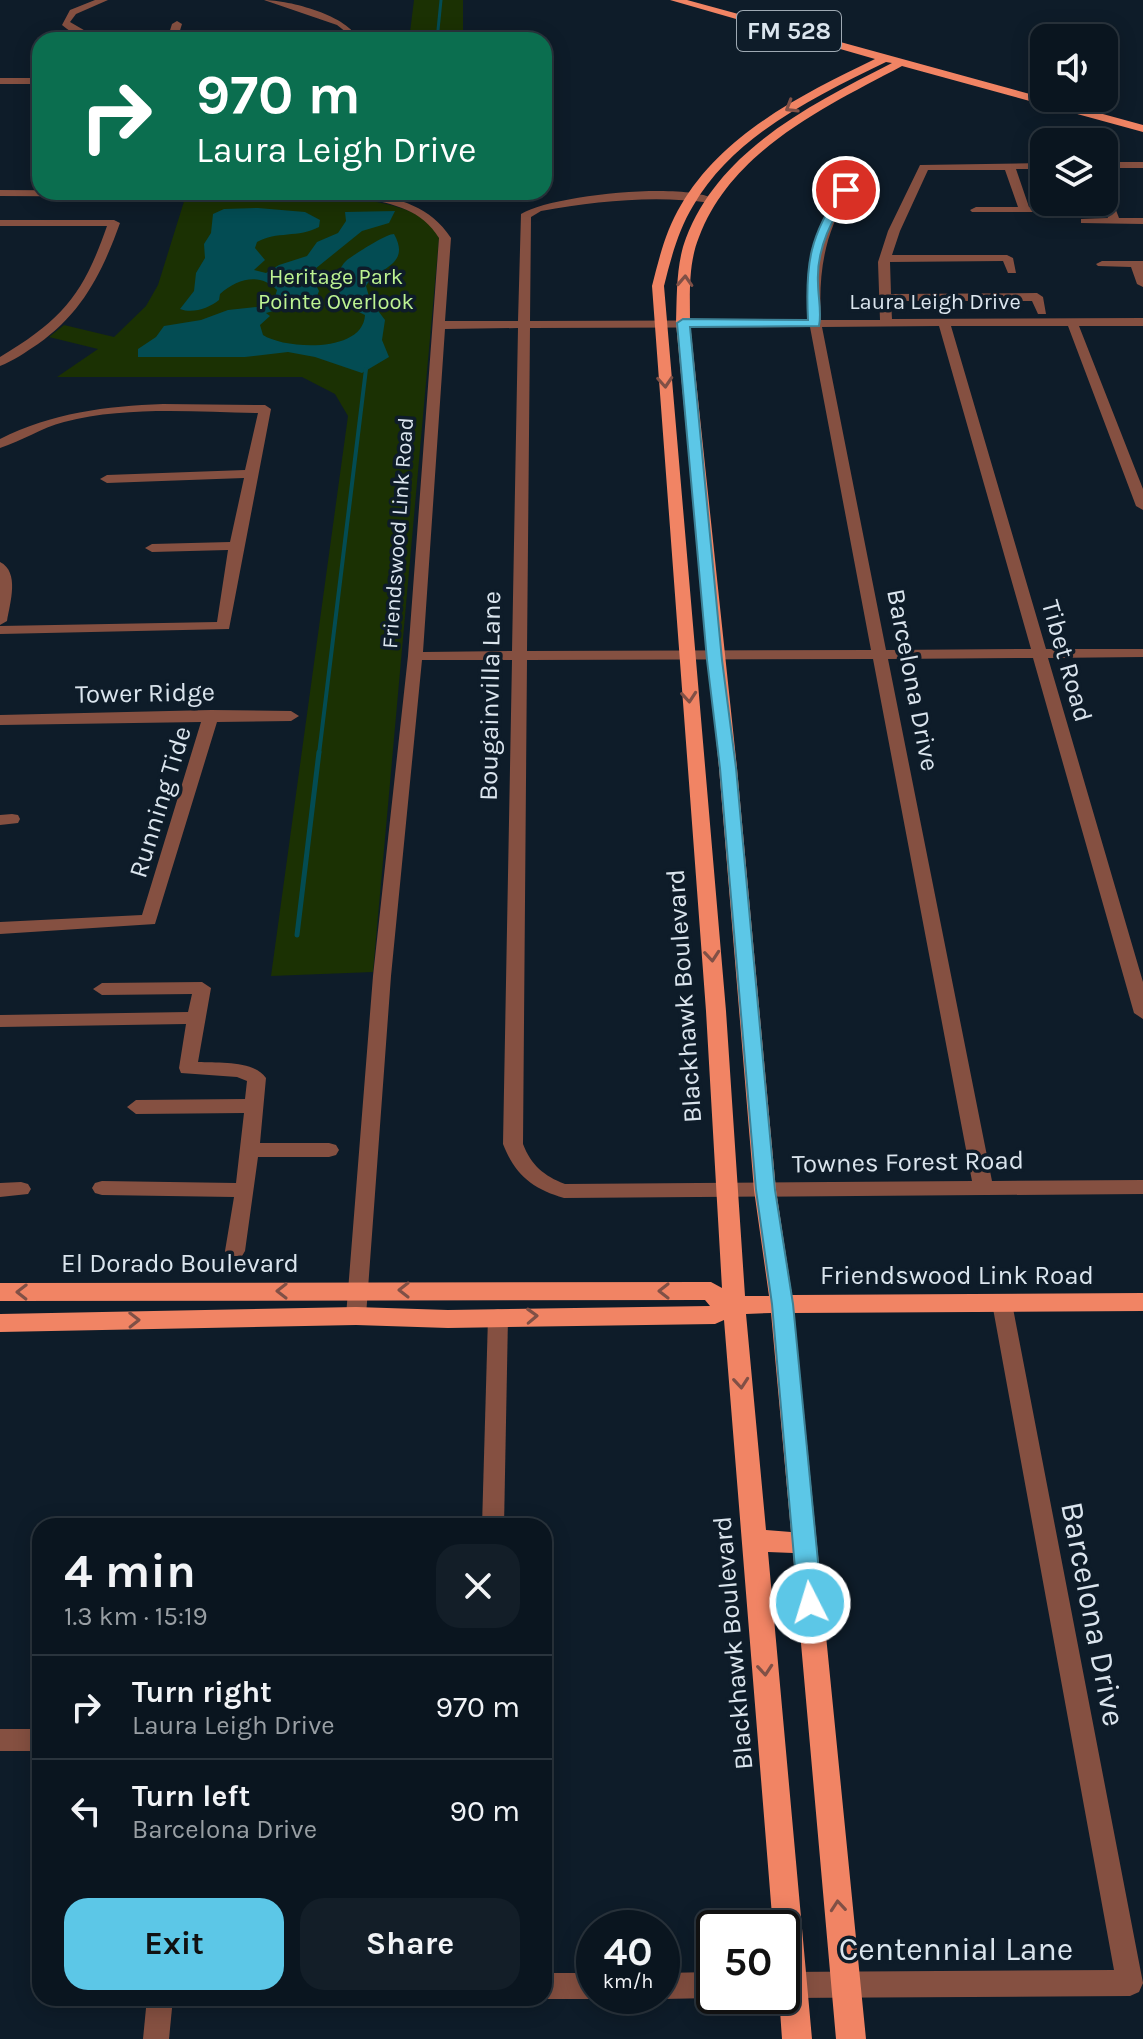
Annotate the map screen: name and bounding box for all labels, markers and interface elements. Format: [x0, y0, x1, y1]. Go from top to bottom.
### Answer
road number: FM 528 [737, 11, 841, 51]
map controls [1030, 24, 1118, 216]
button: sound [1030, 24, 1118, 112]
text: 970 m [196, 62, 361, 127]
icon: right [64, 64, 168, 168]
one-way arrow [785, 97, 800, 113]
button: layers [1030, 128, 1118, 216]
text: Laura Leigh Drive [196, 129, 477, 171]
pin [812, 156, 880, 224]
icon: arrive [824, 168, 868, 212]
park label: Heritage Park Pointe Overlook [258, 264, 414, 315]
one-way arrow [676, 275, 693, 287]
street label: Laura Leigh Drive [849, 289, 1021, 315]
one-way arrow [656, 376, 673, 389]
street label: Friendswood Link Road [377, 416, 419, 650]
street label: Barcelona Drive [880, 586, 946, 774]
street label: Bougainvilla Lane [473, 591, 507, 801]
street label: Tibet Road [1035, 596, 1099, 726]
street label: Tower Ridge [75, 676, 215, 710]
one-way arrow [680, 691, 697, 704]
street label: Running Tide [122, 722, 198, 882]
street label: Blackhawk Boulevard [660, 868, 708, 1124]
one-way arrow [703, 950, 720, 963]
street label: Townes Forest Road [792, 1144, 1024, 1180]
street label: El Dorado Boulevard [61, 1248, 299, 1279]
street label: Friendswood Link Road [820, 1260, 1094, 1291]
one-way arrow [397, 1281, 410, 1299]
one-way arrow [275, 1282, 288, 1299]
one-way arrow [657, 1282, 670, 1300]
one-way arrow [15, 1283, 28, 1301]
one-way arrow [526, 1308, 539, 1325]
one-way arrow [128, 1311, 141, 1329]
one-way arrow [732, 1377, 749, 1390]
street label: Barcelona Drive [1053, 1499, 1133, 1729]
street label: Blackhawk Boulevard [706, 1515, 760, 1771]
text: 4 min [64, 1543, 196, 1599]
button: close [436, 1544, 520, 1628]
position arrow [768, 1561, 852, 1645]
text: 1.3 km · 15:19 [64, 1601, 208, 1632]
one-way arrow [756, 1664, 773, 1677]
text: Turn right [132, 1674, 272, 1710]
icon: right [64, 1685, 108, 1729]
text: 970 m [436, 1689, 520, 1725]
text: Laura Leigh Drive [132, 1710, 335, 1741]
text: Turn left [132, 1778, 250, 1814]
icon: left [64, 1789, 108, 1833]
text: 90 m [450, 1793, 520, 1829]
text: Barcelona Drive [132, 1814, 317, 1845]
button: Exit [64, 1898, 284, 1990]
button: Share [300, 1898, 520, 1990]
one-way arrow [830, 1899, 847, 1912]
speed limit sign: 50 [696, 1910, 800, 2014]
text: 40 [603, 1928, 653, 1975]
street label: Centennial Lane [839, 1931, 1073, 1968]
text: km/h [603, 1970, 653, 1993]

